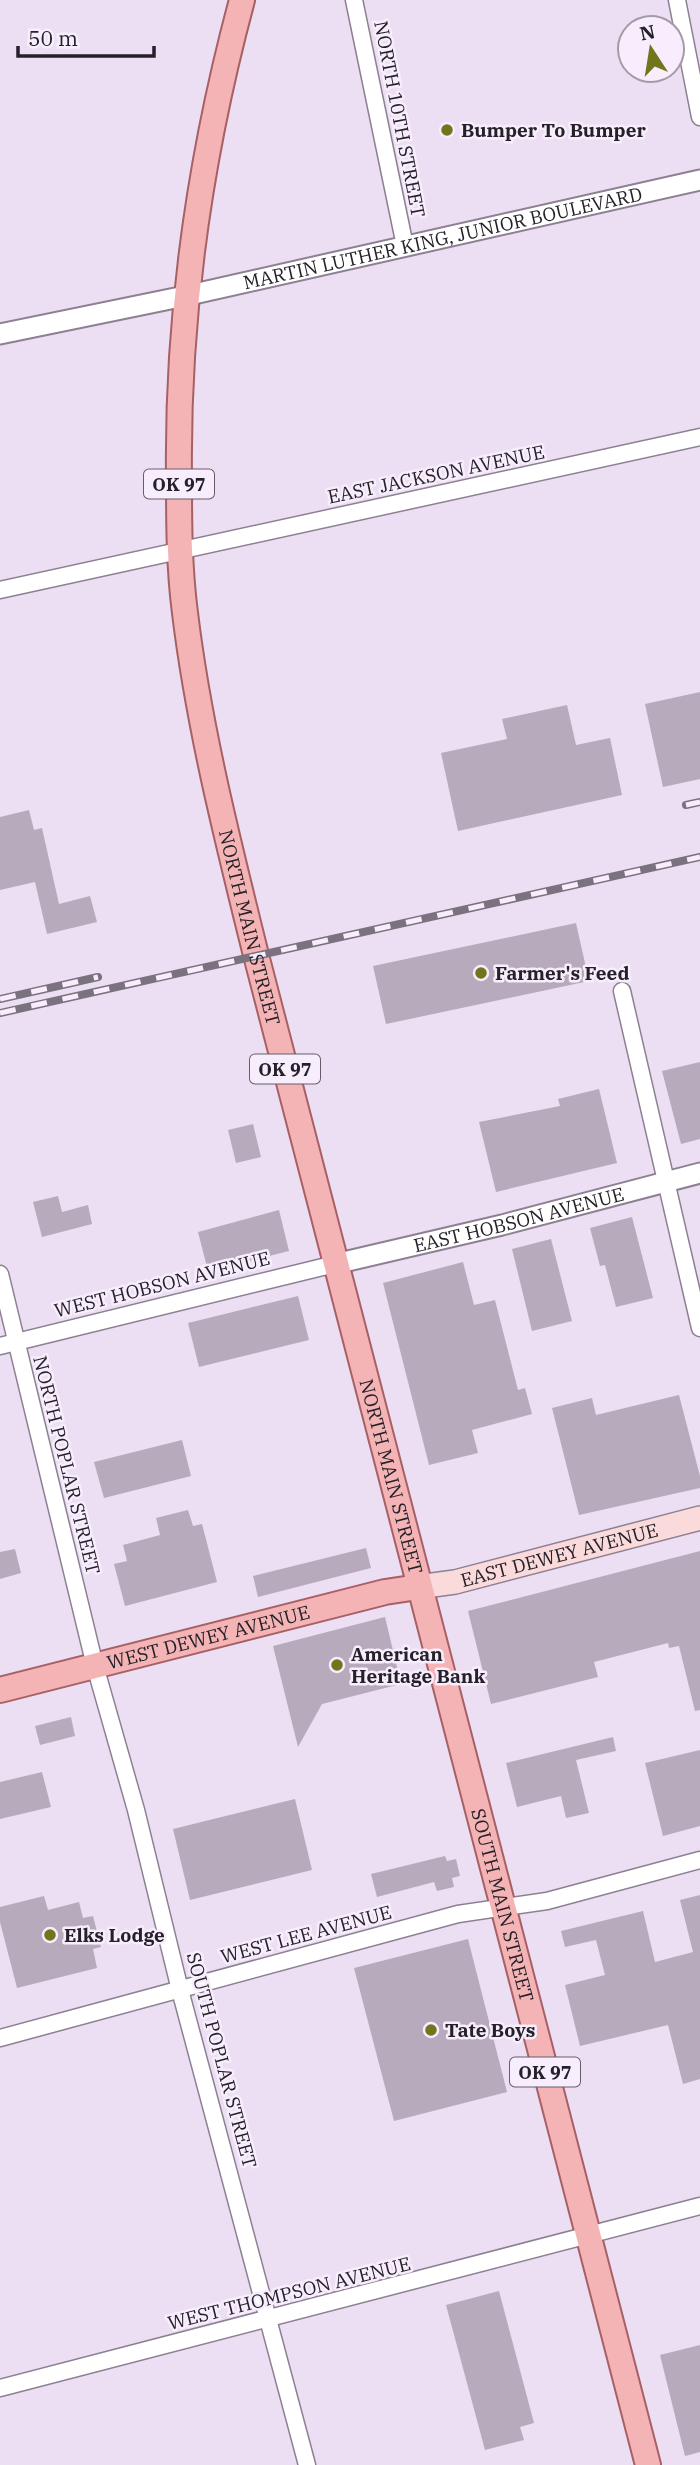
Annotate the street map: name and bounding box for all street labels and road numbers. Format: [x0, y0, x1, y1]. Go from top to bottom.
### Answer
street label: NORTH 10TH STREET [369, 19, 431, 219]
street label: MARTIN LUTHER KING, JUNIOR BOULEVARD [241, 181, 644, 295]
street label: EAST JACKSON AVENUE [325, 439, 547, 509]
road number: OK 97 [144, 470, 214, 498]
street label: NORTH MAIN STREET [214, 827, 286, 1028]
road number: OK 97 [250, 1054, 320, 1084]
street label: EAST HOBSON AVENUE [411, 1181, 627, 1257]
street label: WEST HOBSON AVENUE [52, 1246, 272, 1322]
street label: NORTH POPLAR STREET [28, 1353, 106, 1577]
street label: NORTH MAIN STREET [354, 1376, 428, 1576]
street label: EAST DEWEY AVENUE [458, 1518, 660, 1592]
street label: WEST DEWEY AVENUE [104, 1600, 312, 1674]
street label: SOUTH MAIN STREET [466, 1806, 539, 2004]
street label: WEST LEE AVENUE [218, 1900, 394, 1968]
street label: SOUTH POPLAR STREET [182, 1950, 262, 2170]
road number: OK 97 [510, 2058, 580, 2086]
street label: WEST THOMPSON AVENUE [165, 2251, 413, 2335]

